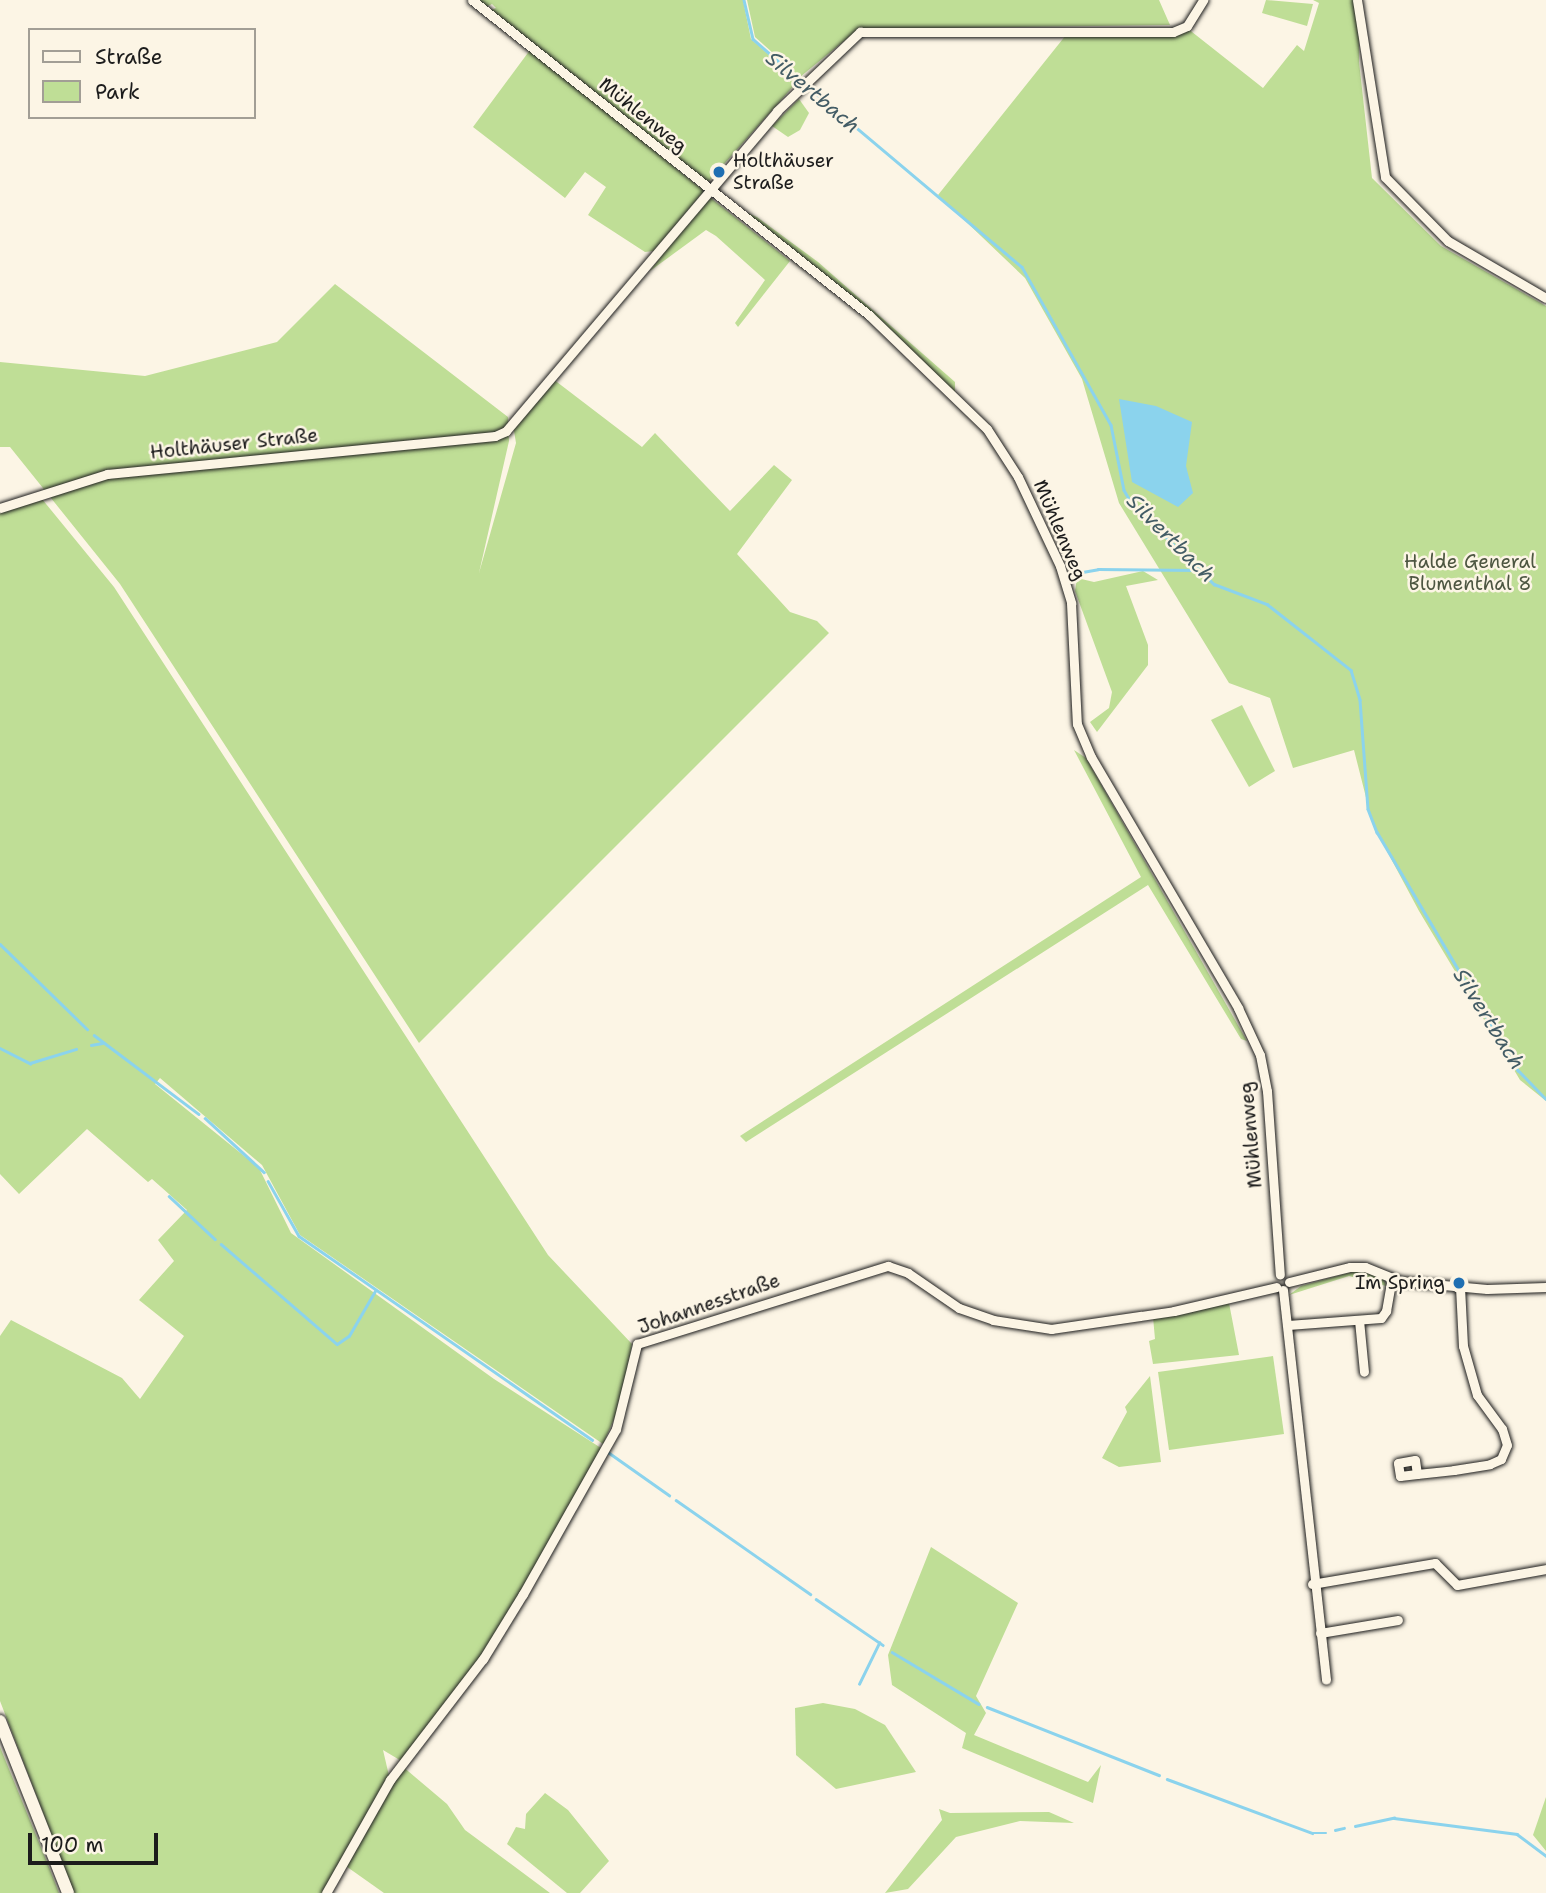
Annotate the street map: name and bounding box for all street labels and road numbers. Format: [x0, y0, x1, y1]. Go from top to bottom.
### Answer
street label: Mühlenweg [594, 73, 692, 157]
street label: Holthäuser Straße [149, 424, 319, 464]
street label: Mühlenweg [1029, 476, 1091, 584]
street label: Mühlenweg [1235, 1081, 1267, 1189]
street label: Johannesstraße [635, 1269, 783, 1339]

